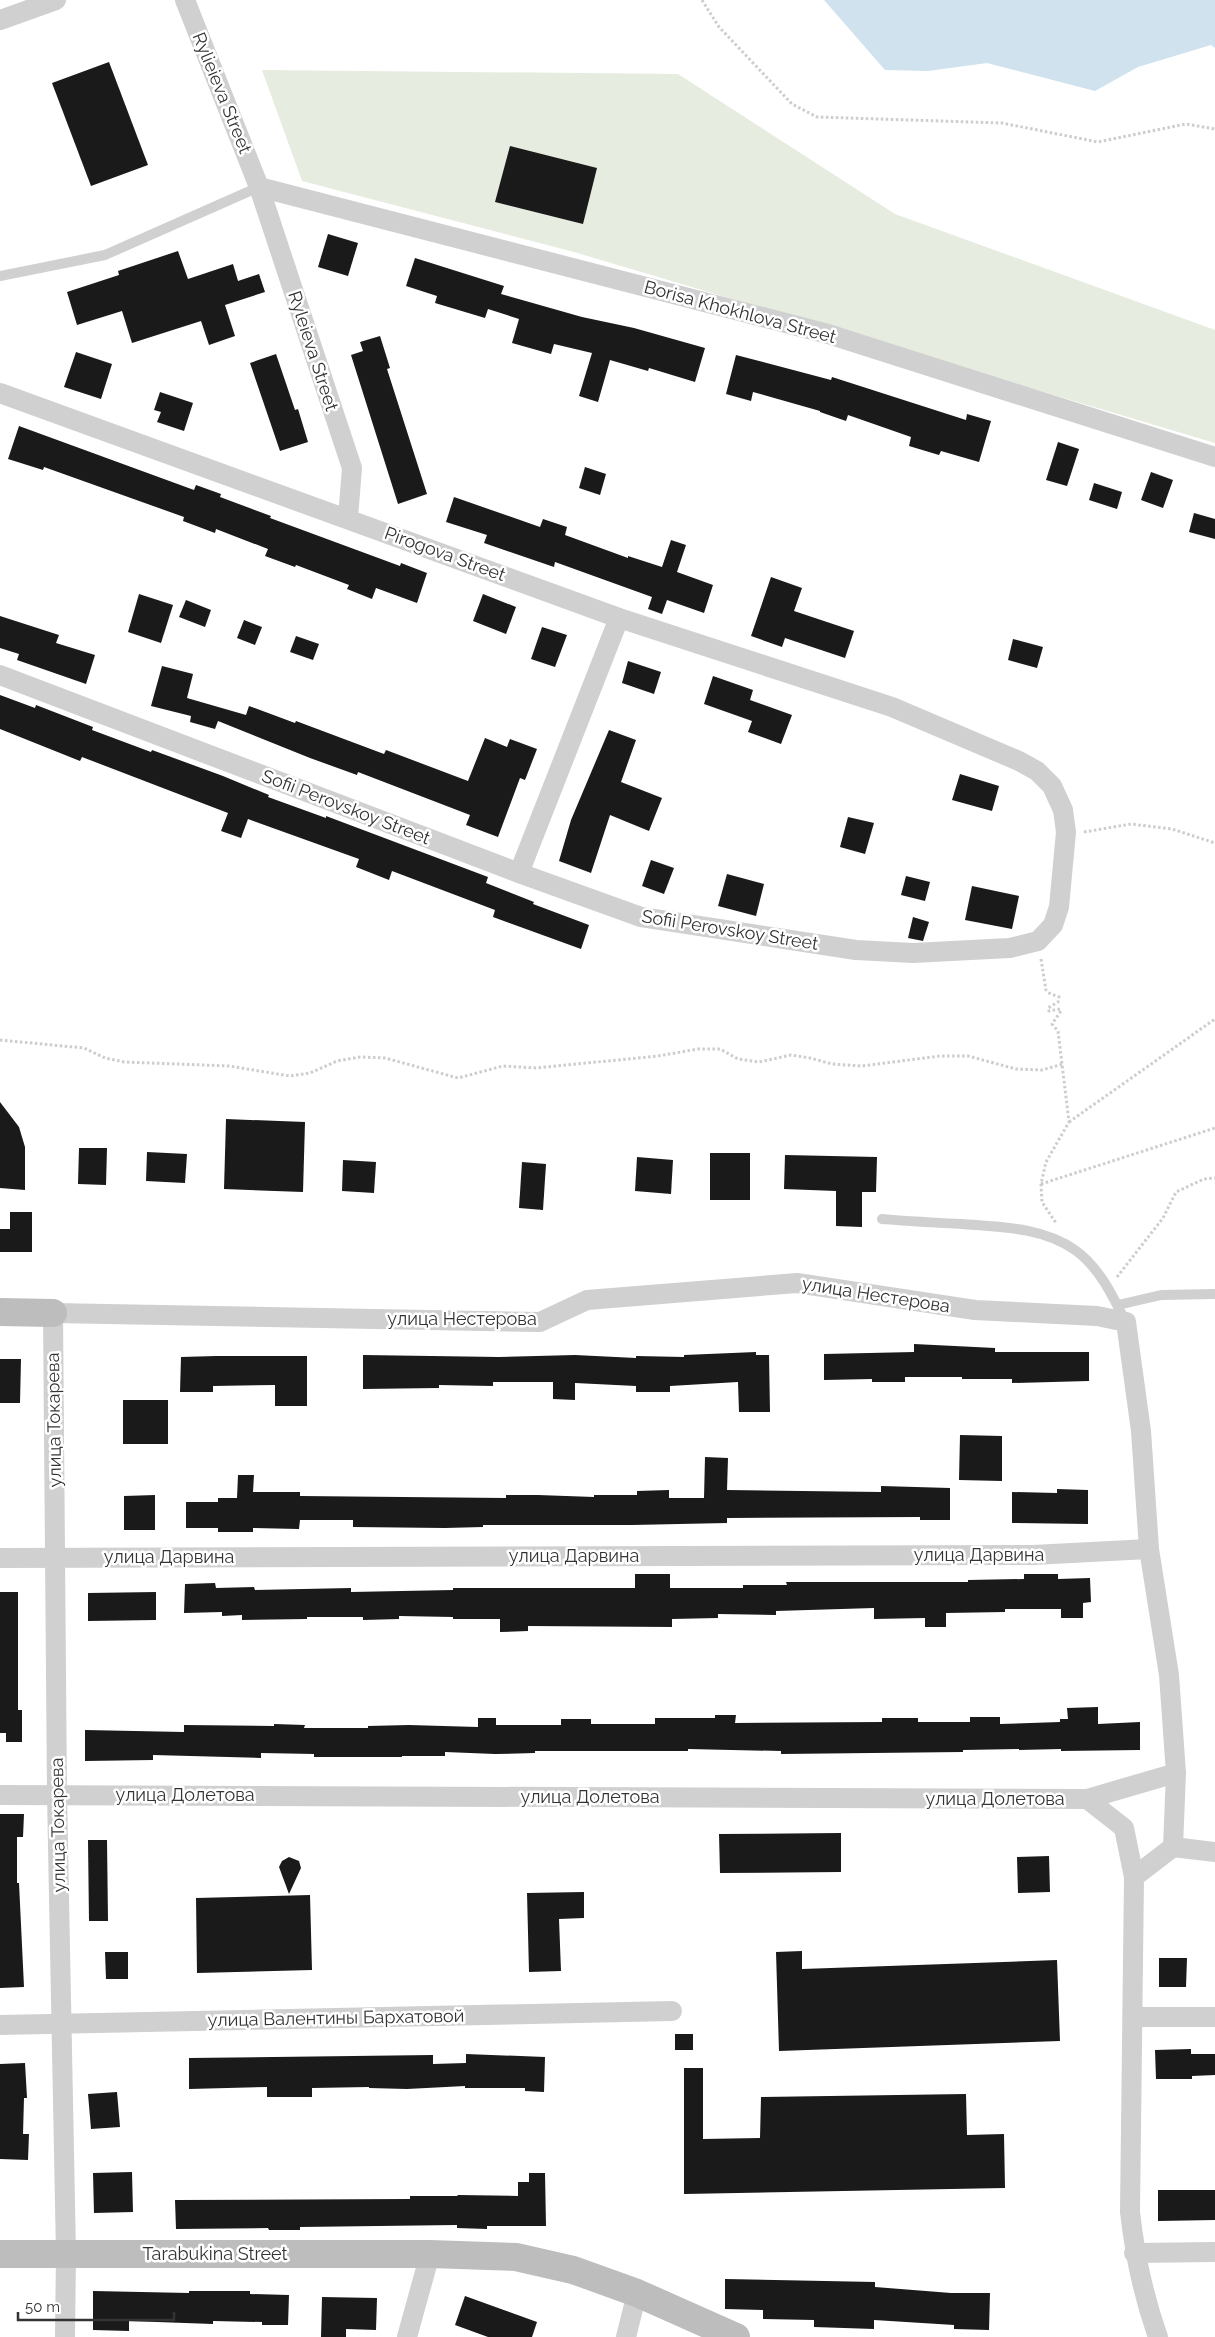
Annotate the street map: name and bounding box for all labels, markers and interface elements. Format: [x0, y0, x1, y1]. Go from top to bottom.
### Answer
street label: Rylieieva Street [189, 29, 256, 156]
street label: Borisa Khokhlova Street [642, 276, 838, 347]
street label: Ryleieva Street [284, 288, 343, 413]
street label: Pirogova Street [382, 522, 508, 585]
street label: Sofii Perovskoy Street [259, 765, 433, 848]
street label: Sofii Perovskoy Street [640, 905, 820, 954]
street label: улица Нестерова [801, 1272, 952, 1317]
street label: улица Нестерова [387, 1308, 537, 1329]
street label: улица Токарева [42, 1352, 65, 1488]
street label: улица Дарвина [914, 1544, 1044, 1565]
street label: улица Дарвина [509, 1545, 639, 1566]
street label: улица Дарвина [104, 1546, 234, 1567]
street label: улица Токарева [46, 1757, 69, 1893]
street label: улица Долетова [115, 1784, 255, 1805]
street label: улица Долетова [520, 1786, 660, 1807]
street label: улица Долетова [925, 1788, 1065, 1809]
street label: улица Валентины Бархатовой [207, 2005, 465, 2030]
street label: Tarabukina Street [142, 2243, 288, 2264]
scale bar [18, 2290, 174, 2322]
text: 50 m [25, 2298, 60, 2316]

